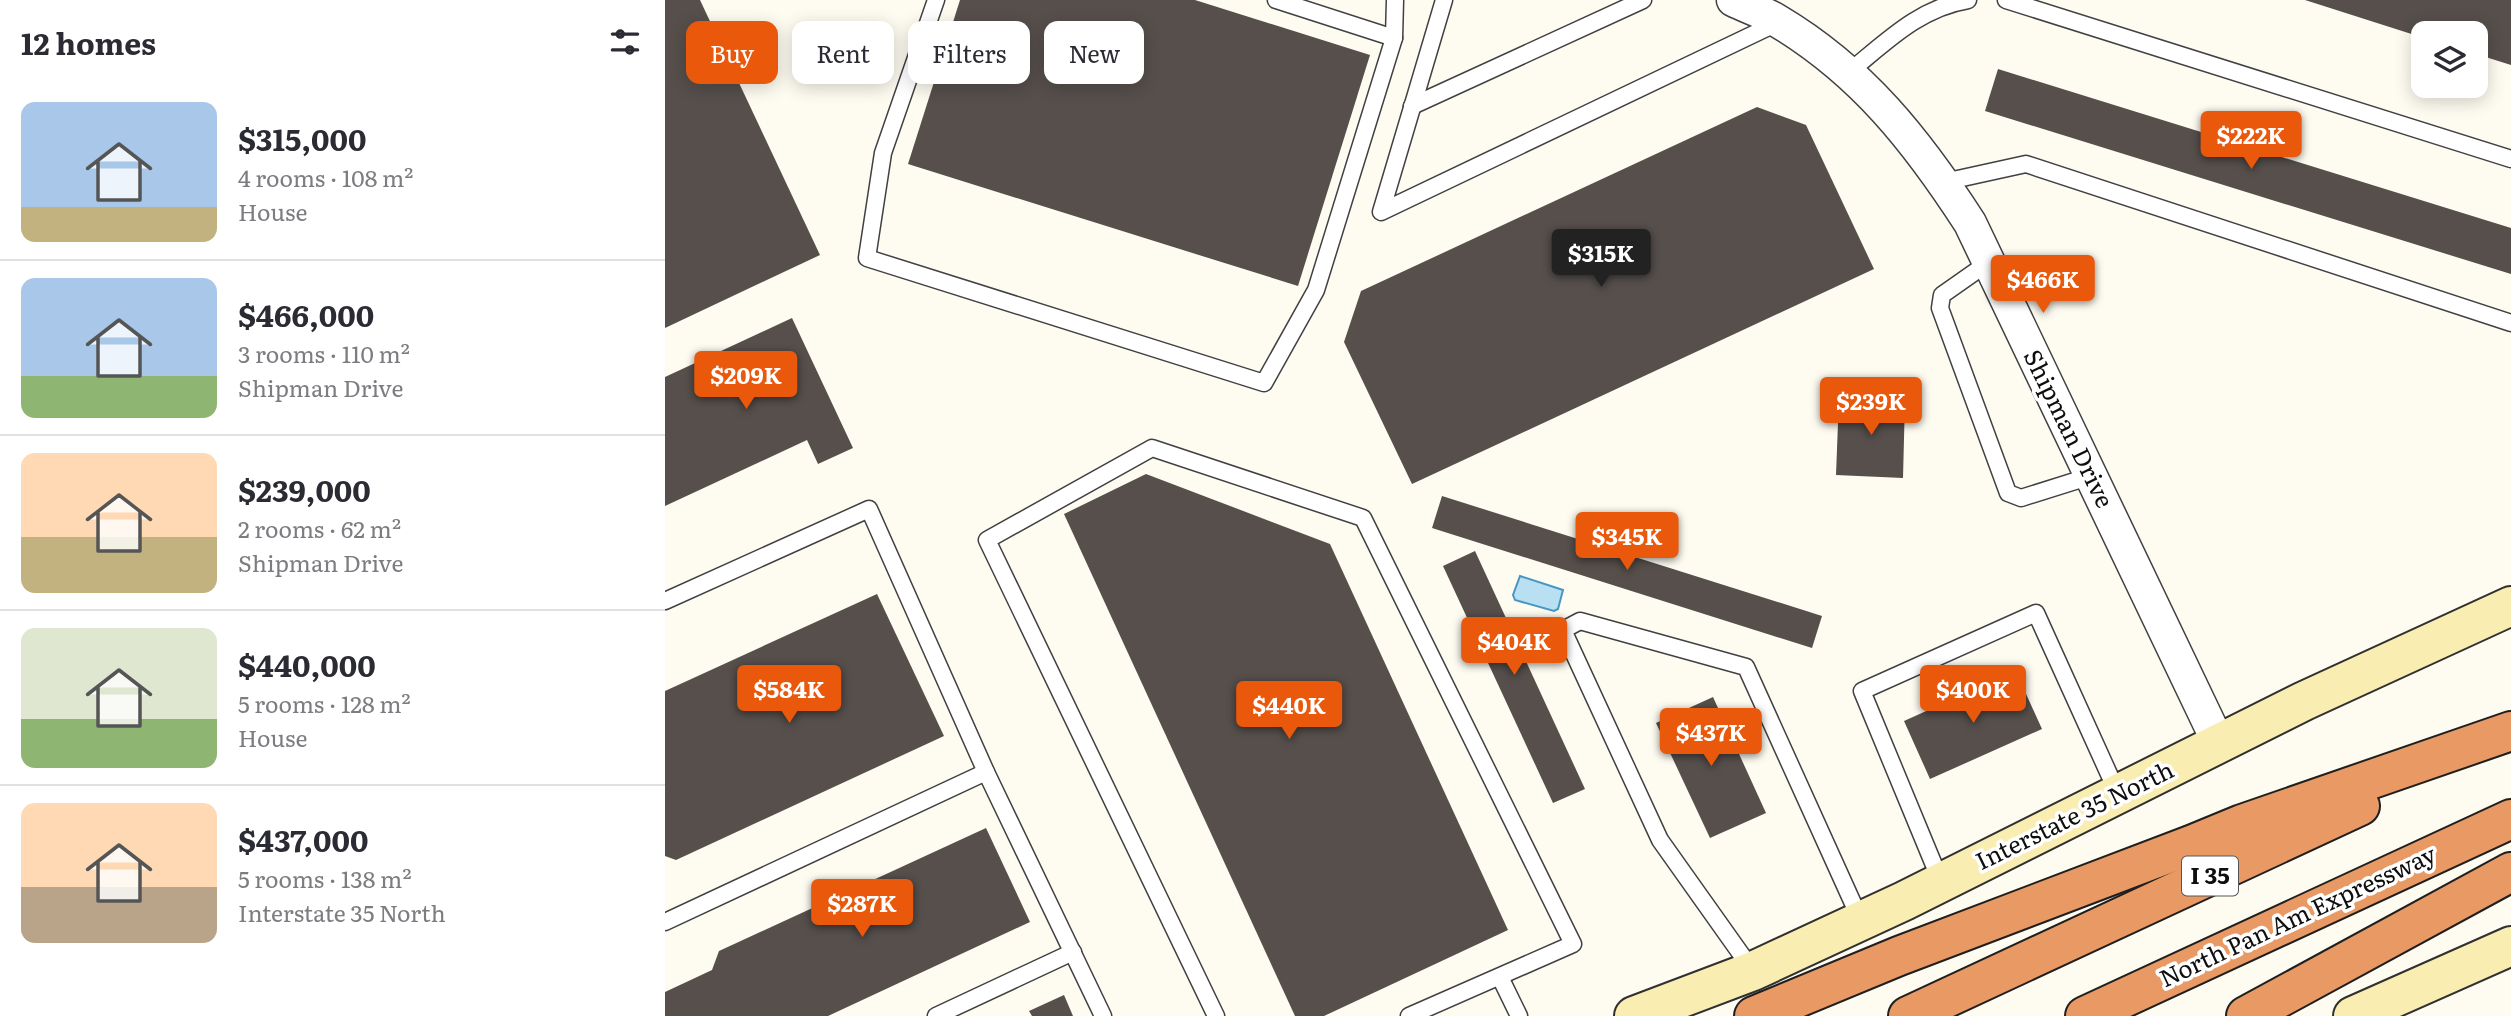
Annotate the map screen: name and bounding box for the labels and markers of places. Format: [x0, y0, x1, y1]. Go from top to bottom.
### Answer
pin: $222K [2202, 111, 2300, 171]
pin: $315K [1552, 230, 1650, 289]
pin: $466K [1994, 256, 2092, 315]
pin: $209K [697, 352, 795, 411]
pin: $239K [1822, 378, 1920, 437]
pin: $345K [1578, 512, 1676, 572]
pin: $404K [1465, 618, 1563, 677]
pin: $584K [740, 666, 838, 725]
pin: $400K [1924, 666, 2022, 725]
pin: $440K [1240, 682, 1338, 741]
pin: $437K [1662, 708, 1760, 768]
pin: $287K [813, 880, 911, 939]

